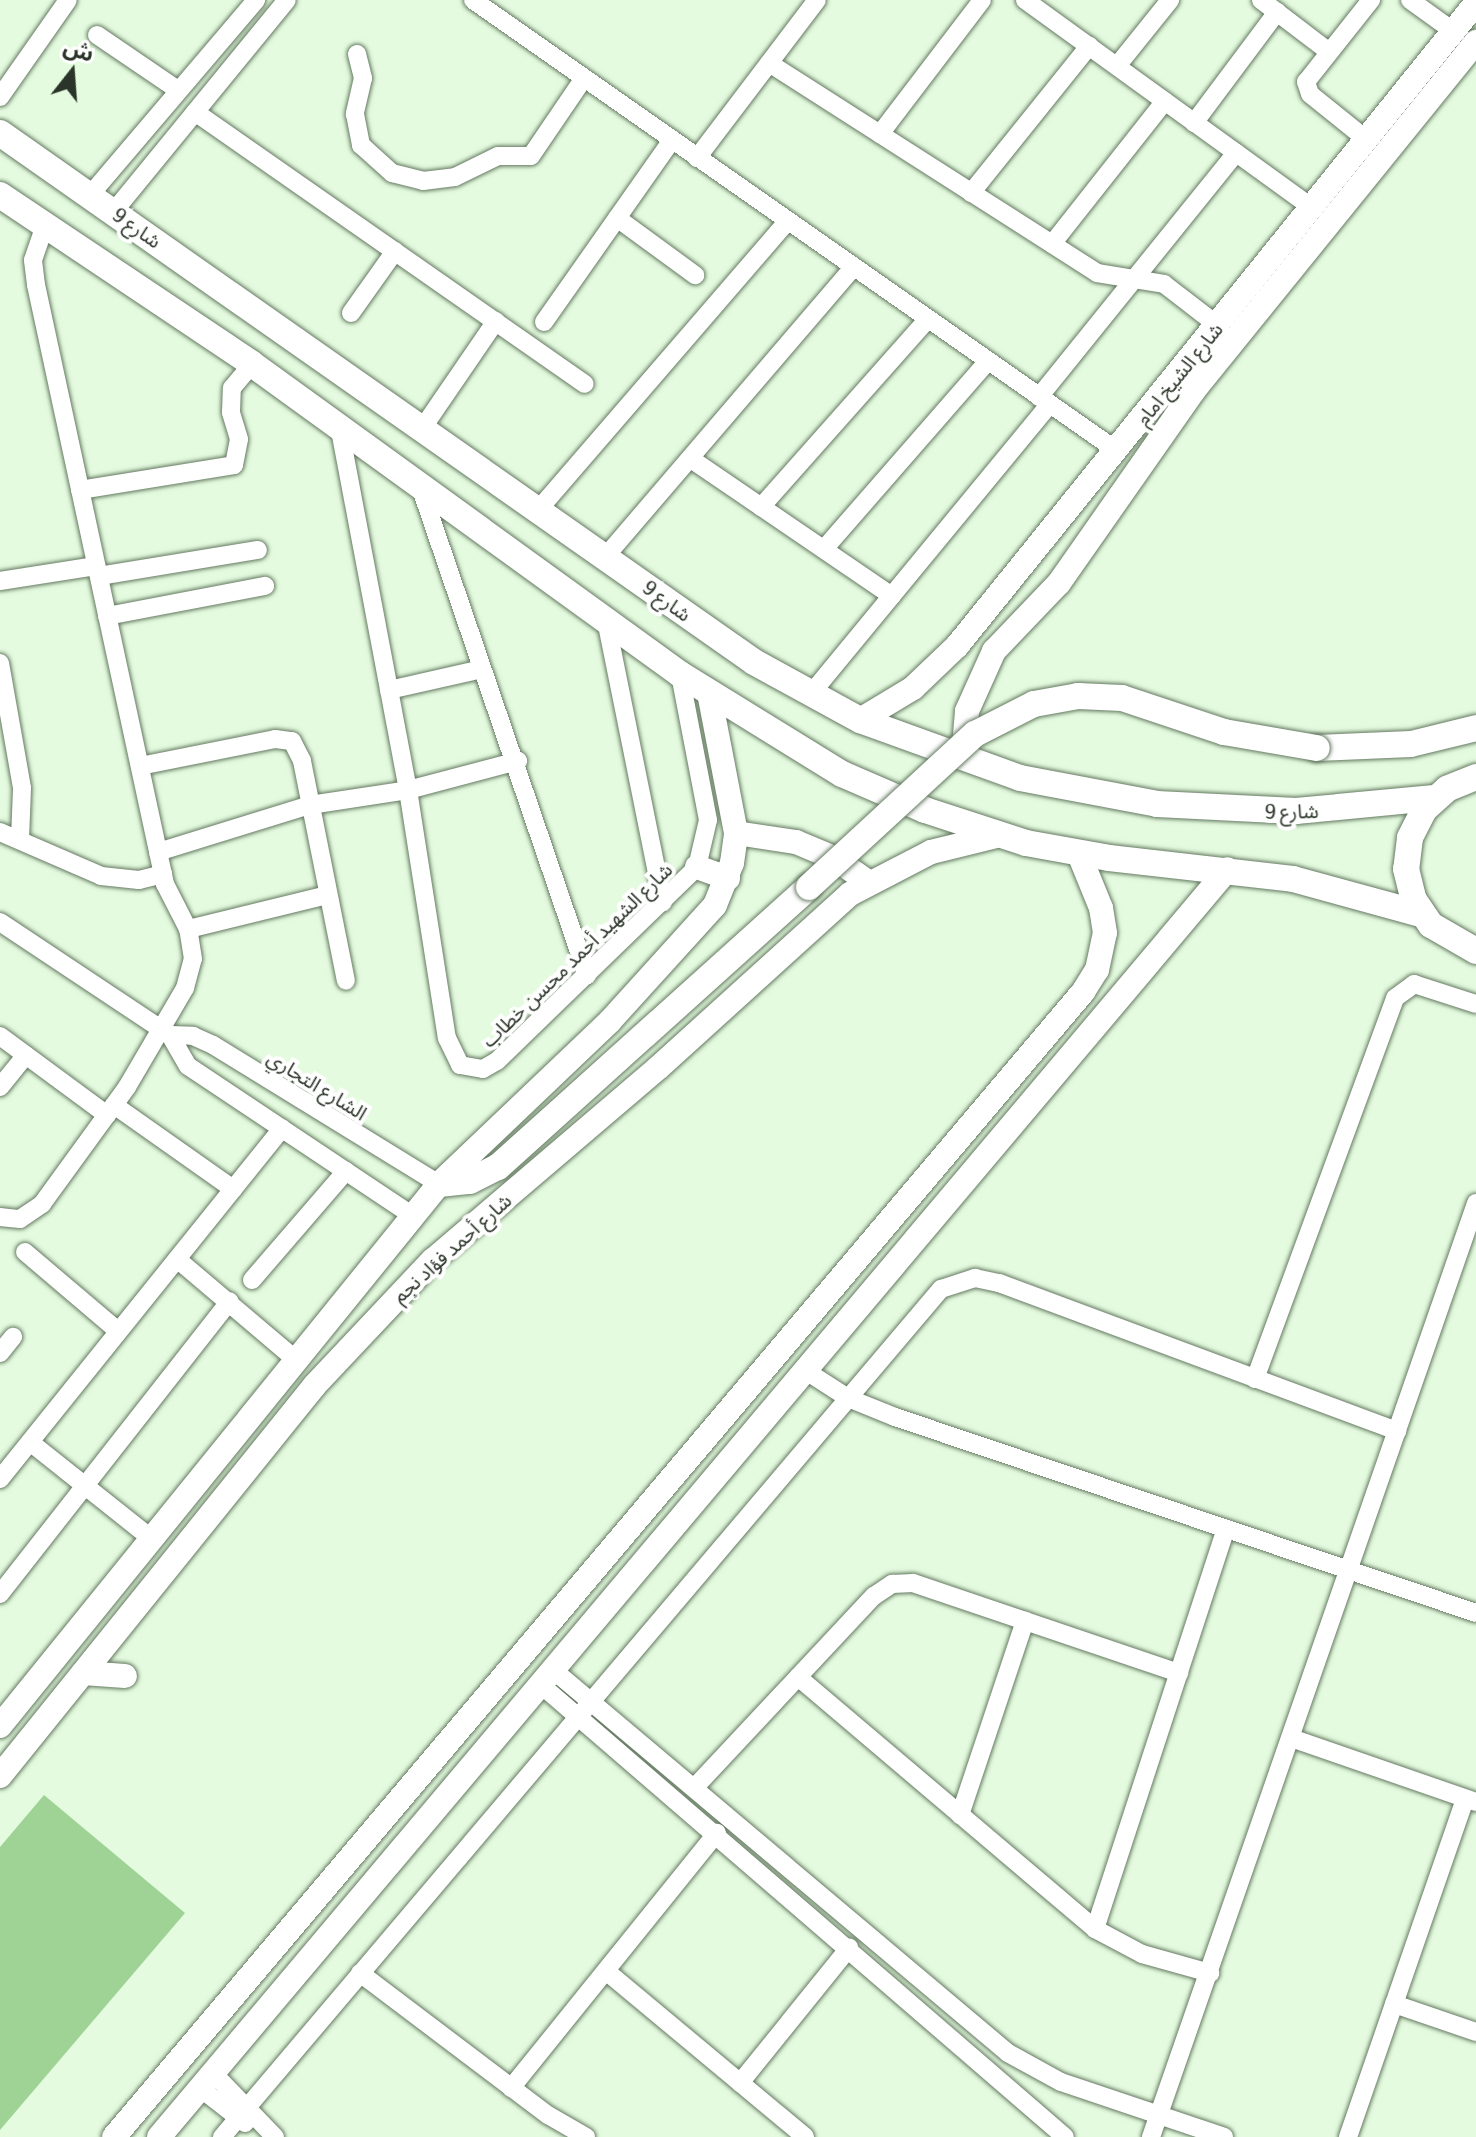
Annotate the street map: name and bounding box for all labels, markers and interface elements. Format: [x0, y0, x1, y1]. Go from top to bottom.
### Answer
text: ش [60, 28, 98, 69]
north arrow [32, 32, 112, 112]
street label: شارع 9 [109, 202, 167, 252]
street label: شارع الشيخ امام [1129, 317, 1227, 429]
street label: شارع 9 [639, 575, 697, 625]
street label: شارع 9 [1265, 798, 1319, 822]
street label: شارع الشهيد أحمد محسن خطاب [476, 857, 676, 1051]
street label: الشارع التجاري [264, 1044, 372, 1124]
street label: شارع أحمد فؤاد نجم [387, 1187, 515, 1307]

